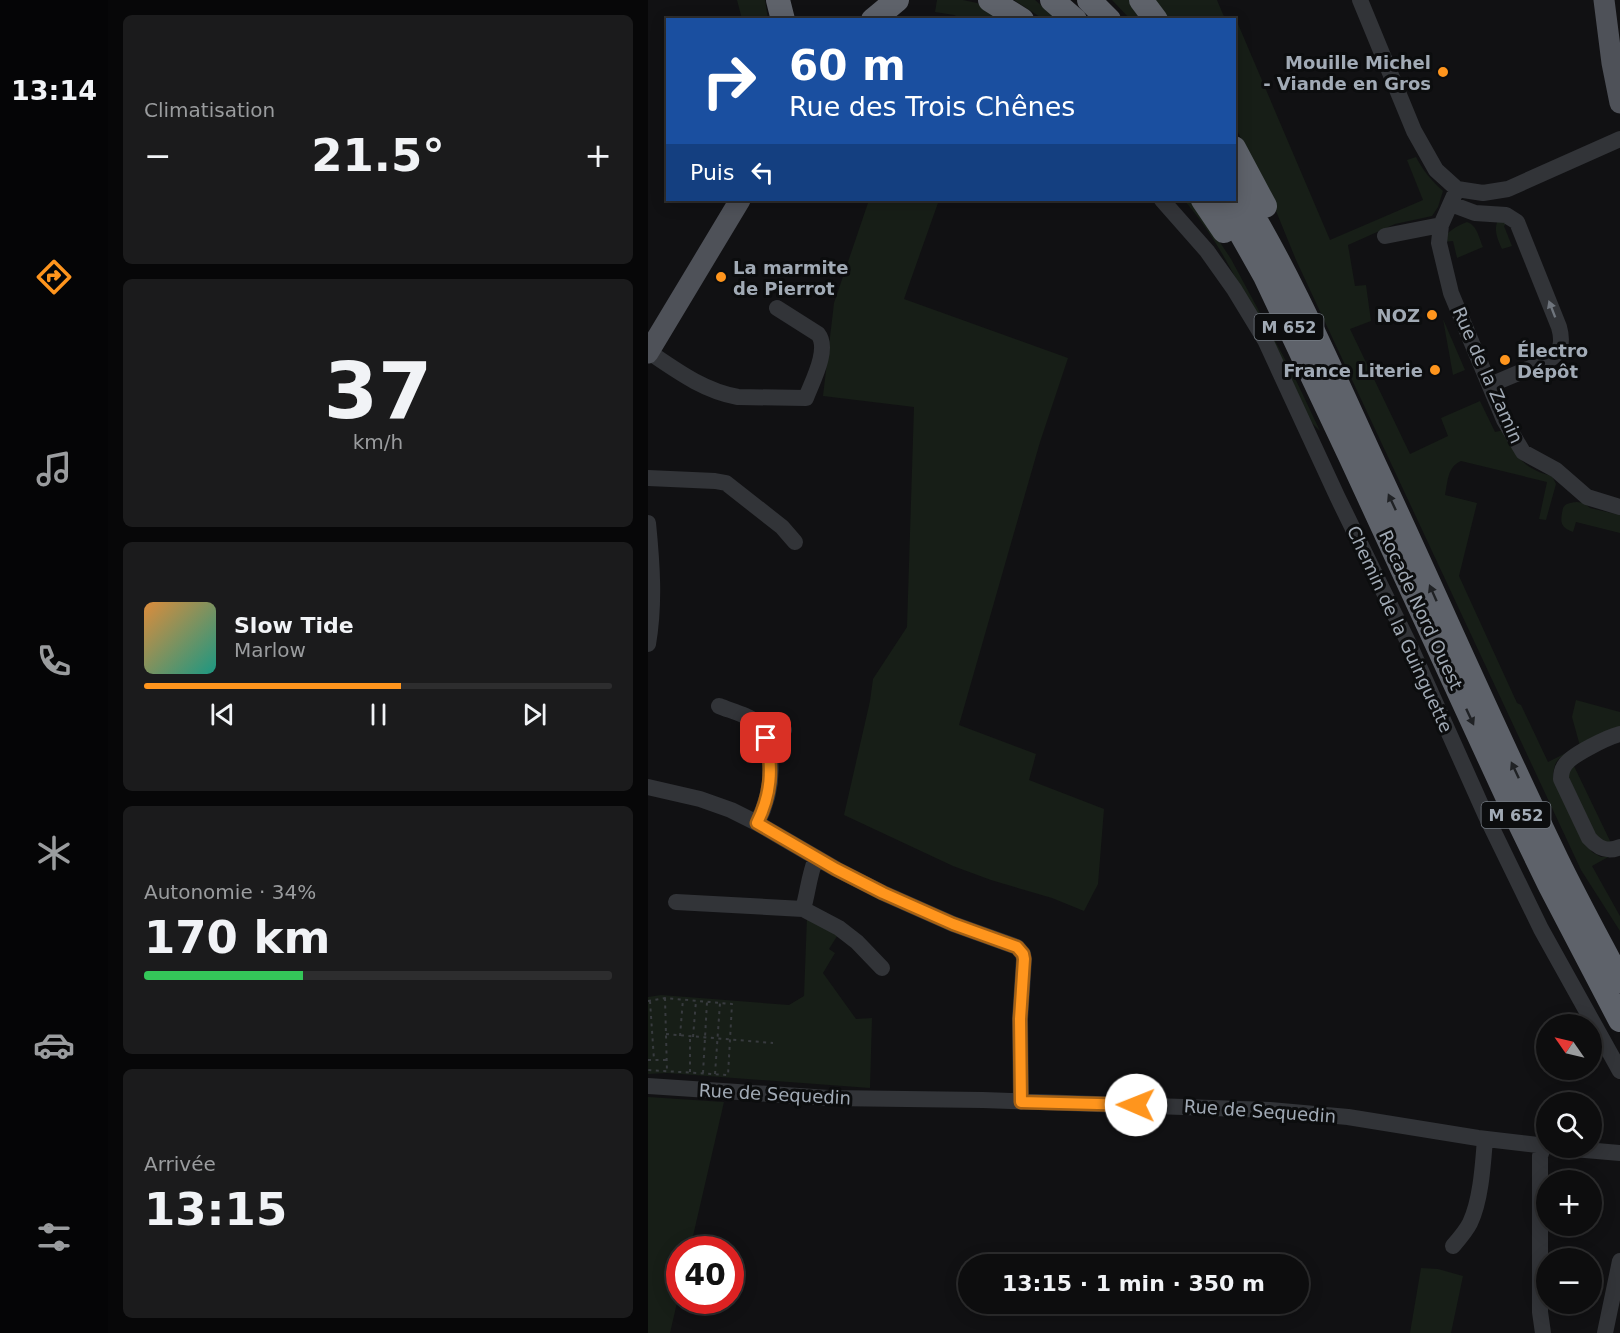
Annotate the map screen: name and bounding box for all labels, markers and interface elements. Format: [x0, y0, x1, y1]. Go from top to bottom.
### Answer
text: 60 m [789, 41, 906, 90]
icon: right [690, 42, 768, 120]
place label: Mouille Michel - Viande en Gros [1263, 52, 1431, 94]
marker: Mouille Michel - Viande en Gros [1436, 65, 1450, 79]
text: 13:14 [11, 75, 97, 106]
text: Rue des Trois Chênes [789, 91, 1075, 122]
text: Climatisation [144, 98, 275, 122]
text: 21.5° [311, 129, 445, 182]
text: − [144, 136, 172, 175]
text: + [584, 136, 612, 175]
icon: left [746, 156, 779, 189]
text: Puis [690, 160, 734, 185]
icon: directions [33, 256, 75, 298]
place label: La marmite de Pierrot [733, 257, 848, 299]
marker: La marmite de Pierrot [714, 270, 728, 284]
one-way arrow [1547, 300, 1556, 318]
street label: Rue de la Zamin [1448, 303, 1528, 447]
place label: NOZ [1377, 305, 1420, 326]
marker: NOZ [1425, 308, 1439, 322]
road number: M 652 [1254, 314, 1324, 340]
place label: Électro Dépôt [1517, 340, 1588, 382]
text: 37 [324, 346, 432, 436]
marker: Électro Dépôt [1498, 353, 1512, 367]
place label: France Literie [1283, 360, 1423, 381]
marker: France Literie [1428, 363, 1442, 377]
text: km/h [353, 430, 403, 454]
icon: music [33, 448, 75, 490]
one-way arrow [1387, 492, 1397, 510]
street label: Chemin de la Guinguette [1343, 522, 1457, 736]
street label: Rocade Nord Ouest [1375, 527, 1467, 693]
one-way arrow [1428, 584, 1438, 602]
text: Slow Tide [234, 613, 354, 638]
text: Marlow [234, 638, 306, 662]
icon: phone [33, 640, 75, 682]
icon: previous [206, 698, 239, 731]
icon: pause [362, 698, 395, 731]
icon: next [518, 698, 551, 731]
one-way arrow [1466, 708, 1475, 725]
pin [740, 712, 791, 763]
icon: arrive [749, 721, 782, 754]
one-way arrow [1510, 762, 1519, 779]
road number: M 652 [1482, 802, 1550, 828]
icon: climate [33, 832, 75, 874]
text: Autonomie · 34% [144, 880, 316, 904]
text: 170 km [144, 911, 330, 964]
north arrow [1536, 1014, 1602, 1080]
map controls [1536, 1014, 1602, 1314]
icon: car [33, 1024, 75, 1066]
position arrow [1104, 1073, 1168, 1137]
street label: Rue de Sequedin [698, 1080, 852, 1108]
button: search [1536, 1092, 1602, 1158]
street label: Rue de Sequedin [1183, 1095, 1337, 1127]
text: Arrivée [144, 1152, 216, 1176]
button: + [1536, 1170, 1602, 1236]
text: 13:15 [144, 1183, 287, 1236]
icon: filters [33, 1216, 75, 1258]
speed limit sign: 40 [666, 1236, 744, 1314]
button: − [1536, 1248, 1602, 1314]
text: 13:15 · 1 min · 350 m [1002, 1271, 1265, 1296]

